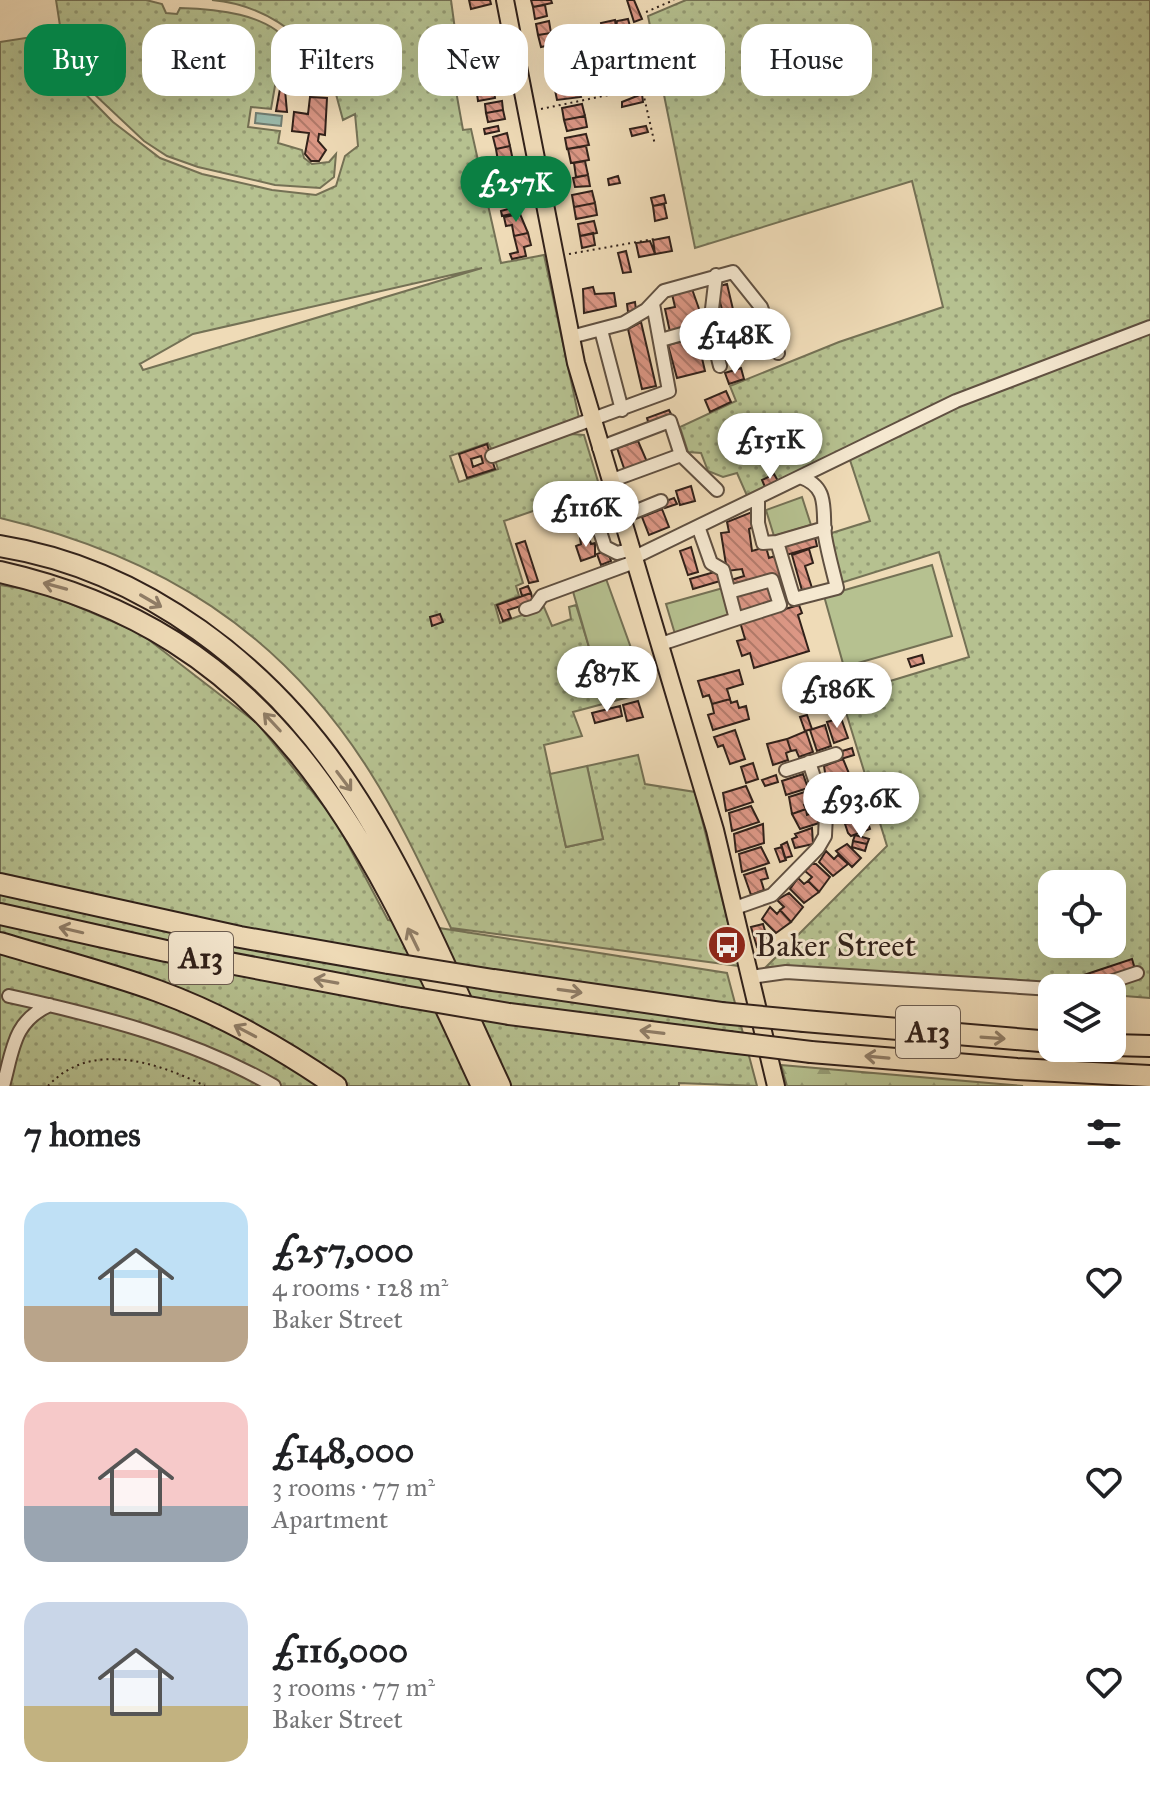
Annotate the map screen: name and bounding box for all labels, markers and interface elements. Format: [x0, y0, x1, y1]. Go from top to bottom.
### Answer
chip: Buy [24, 24, 126, 96]
chip: Rent [142, 24, 255, 96]
chip: Filters [271, 24, 402, 96]
chip: New [418, 24, 528, 96]
chip: Apartment [544, 24, 725, 96]
chip: House [741, 24, 872, 96]
pin: £257K [460, 156, 572, 224]
text: £257K [478, 166, 554, 198]
pin: £148K [679, 308, 791, 376]
text: £148K [697, 318, 773, 350]
pin: £151K [714, 413, 826, 481]
text: £151K [736, 423, 804, 455]
pin: £116K [530, 481, 642, 549]
text: £116K [551, 491, 621, 523]
one-way arrow [42, 577, 68, 592]
one-way arrow [139, 593, 162, 609]
pin: £87K [560, 646, 654, 714]
text: £87K [575, 656, 639, 688]
pin: £186K [781, 662, 893, 730]
text: £186K [800, 672, 874, 704]
one-way arrow [263, 712, 282, 732]
one-way arrow [335, 770, 352, 791]
pin: £93.6K [796, 772, 926, 840]
text: £93.6K [821, 782, 901, 814]
map controls [1038, 870, 1126, 1062]
button: locate [1038, 870, 1126, 958]
one-way arrow [59, 922, 85, 937]
bus stop icon: Baker Street [706, 924, 748, 966]
place label: Baker Street [755, 926, 916, 965]
one-way arrow [405, 928, 420, 952]
road number: A13 [169, 932, 233, 984]
one-way arrow [314, 973, 340, 988]
button: layers [1038, 974, 1126, 1062]
one-way arrow [557, 984, 582, 999]
road number: A13 [896, 1006, 960, 1058]
one-way arrow [234, 1023, 258, 1039]
one-way arrow [639, 1024, 665, 1039]
one-way arrow [979, 1031, 1006, 1046]
one-way arrow [864, 1050, 891, 1065]
icon: filters [1082, 1112, 1126, 1156]
text: 7 homes [24, 1114, 141, 1155]
text: £257,000 [272, 1230, 414, 1271]
icon: home [88, 1234, 184, 1330]
icon: heart [1082, 1260, 1126, 1304]
text: 4 rooms · 128 m² [272, 1271, 448, 1303]
text: Baker Street [272, 1303, 403, 1335]
text: £148,000 [272, 1430, 414, 1471]
icon: home [88, 1434, 184, 1530]
icon: heart [1082, 1460, 1126, 1504]
text: 3 rooms · 77 m² [272, 1471, 435, 1503]
text: Apartment [272, 1503, 388, 1535]
text: £116,000 [272, 1630, 408, 1671]
icon: home [88, 1634, 184, 1730]
icon: heart [1082, 1660, 1126, 1704]
text: 3 rooms · 77 m² [272, 1671, 435, 1703]
text: Baker Street [272, 1703, 403, 1735]

